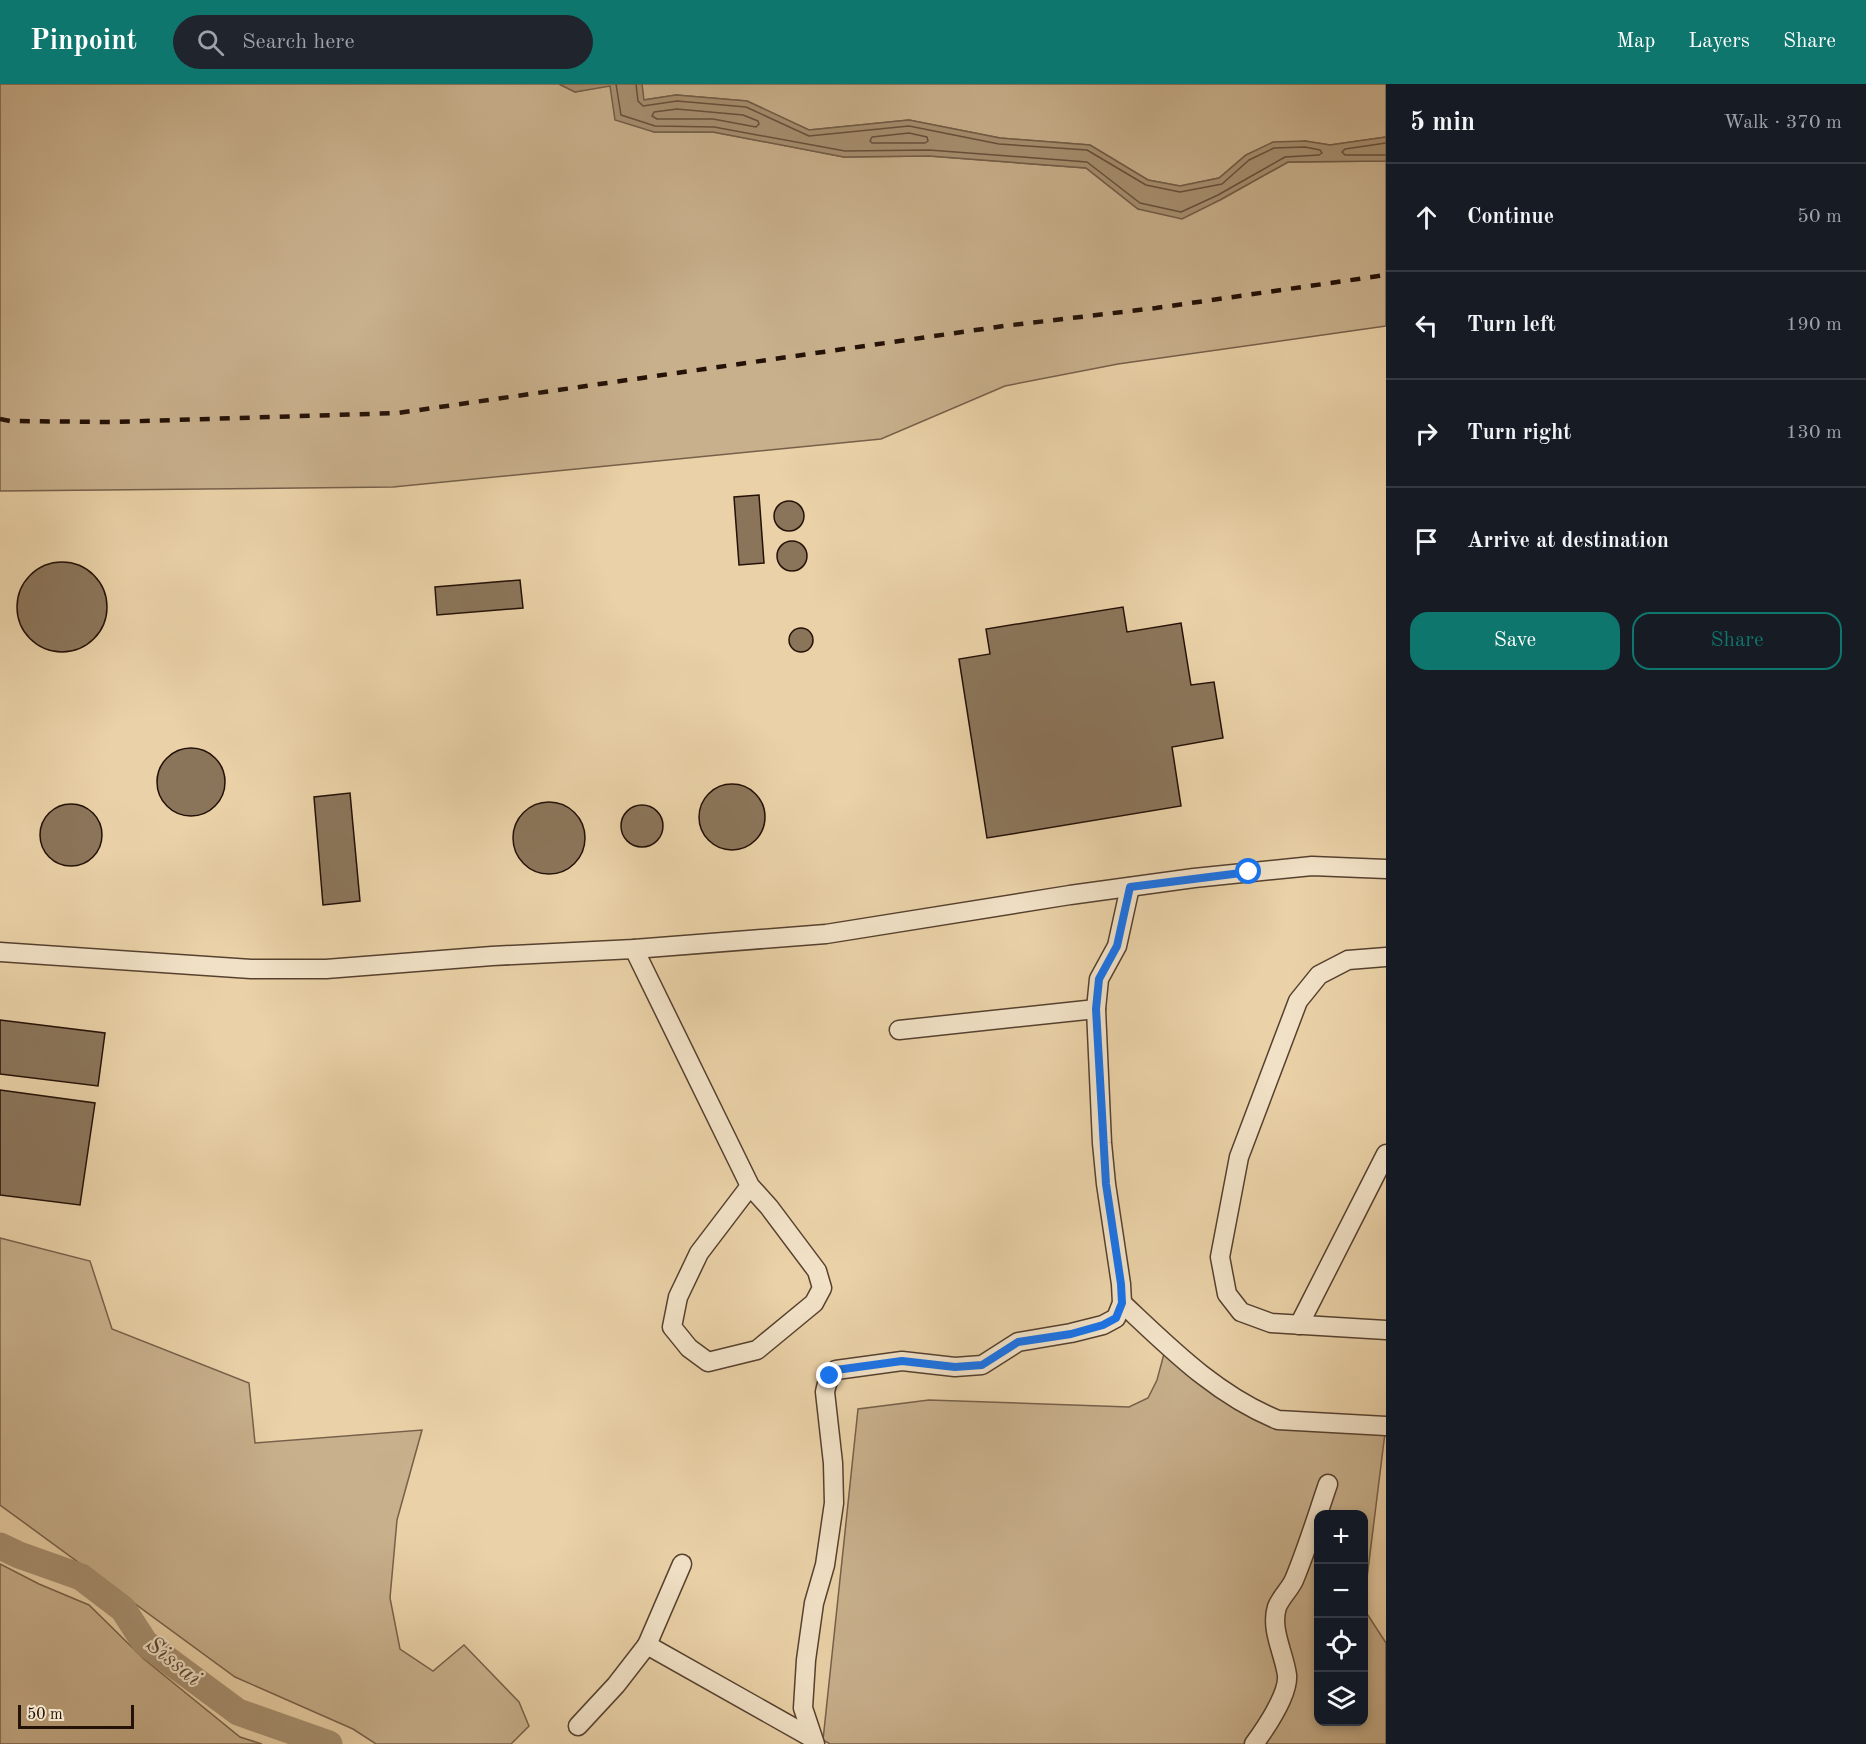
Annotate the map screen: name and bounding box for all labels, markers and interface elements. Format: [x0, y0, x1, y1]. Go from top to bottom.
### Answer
search box [173, 15, 593, 69]
icon: search [194, 26, 227, 59]
text: Pinpoint [30, 28, 137, 56]
text: Search here [242, 31, 355, 53]
text: Map [1616, 31, 1655, 52]
text: Layers [1688, 31, 1750, 52]
text: Share [1783, 31, 1836, 52]
text: 5 min [1410, 110, 1475, 136]
text: Walk · 370 m [1723, 113, 1842, 133]
icon: ahead [1410, 201, 1443, 234]
text: Continue [1467, 206, 1554, 228]
text: 50 m [1797, 207, 1842, 227]
icon: left [1410, 309, 1443, 342]
text: Turn left [1467, 314, 1556, 336]
text: 190 m [1786, 315, 1842, 335]
icon: right [1410, 417, 1443, 450]
text: Turn right [1467, 422, 1571, 444]
text: 130 m [1786, 423, 1842, 443]
icon: arrive [1410, 525, 1443, 558]
text: Arrive at destination [1467, 530, 1669, 552]
button: Save [1410, 612, 1620, 670]
button: Share [1632, 612, 1842, 670]
route start [1235, 858, 1261, 884]
route end [816, 1362, 842, 1388]
map controls [1314, 1510, 1368, 1726]
button: + [1314, 1510, 1368, 1564]
button: − [1314, 1564, 1368, 1618]
button: locate [1314, 1618, 1368, 1672]
water label: Sissai [141, 1633, 205, 1691]
button: layers [1314, 1672, 1368, 1726]
scale bar [18, 1702, 134, 1730]
text: 50 m [27, 1707, 63, 1723]

